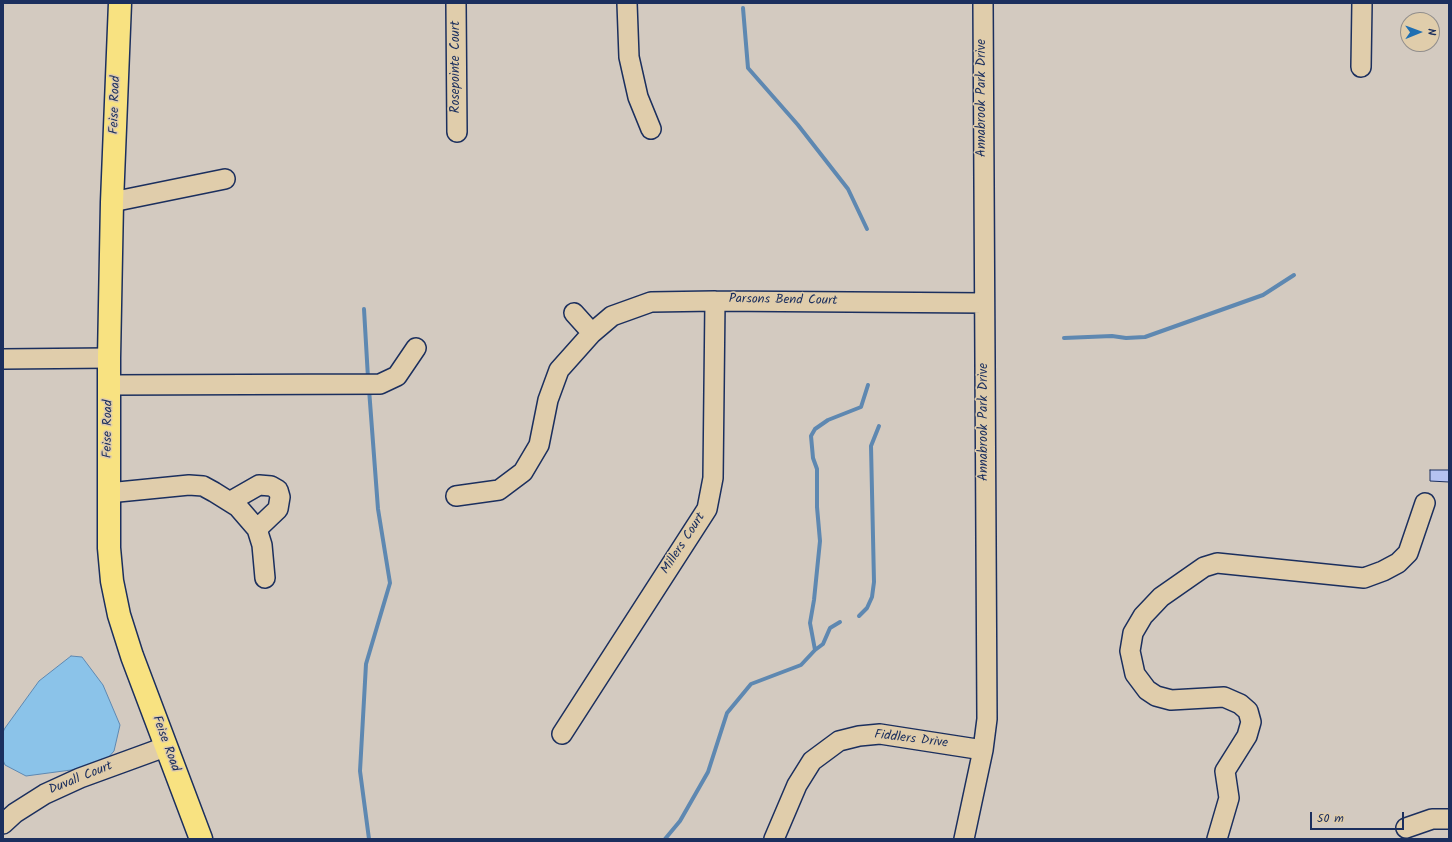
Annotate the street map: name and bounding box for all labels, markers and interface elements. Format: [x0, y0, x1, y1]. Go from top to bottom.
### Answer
north arrow [1400, 12, 1440, 52]
street label: Rosepointe Court [449, 21, 465, 113]
text: N [1422, 28, 1440, 35]
street label: Annabrook Park Drive [975, 39, 991, 157]
street label: Feise Road [107, 76, 125, 134]
street label: Parsons Bend Court [729, 292, 837, 310]
street label: Annabrook Park Drive [977, 363, 993, 481]
street label: Feise Road [101, 400, 117, 458]
street label: Millers Court [658, 510, 710, 578]
street label: Feise Road [148, 714, 182, 774]
street label: Fiddlers Drive [873, 728, 949, 752]
street label: Duvall Court [47, 759, 115, 799]
scale bar [1312, 804, 1406, 830]
text: 50 m [1317, 809, 1344, 828]

